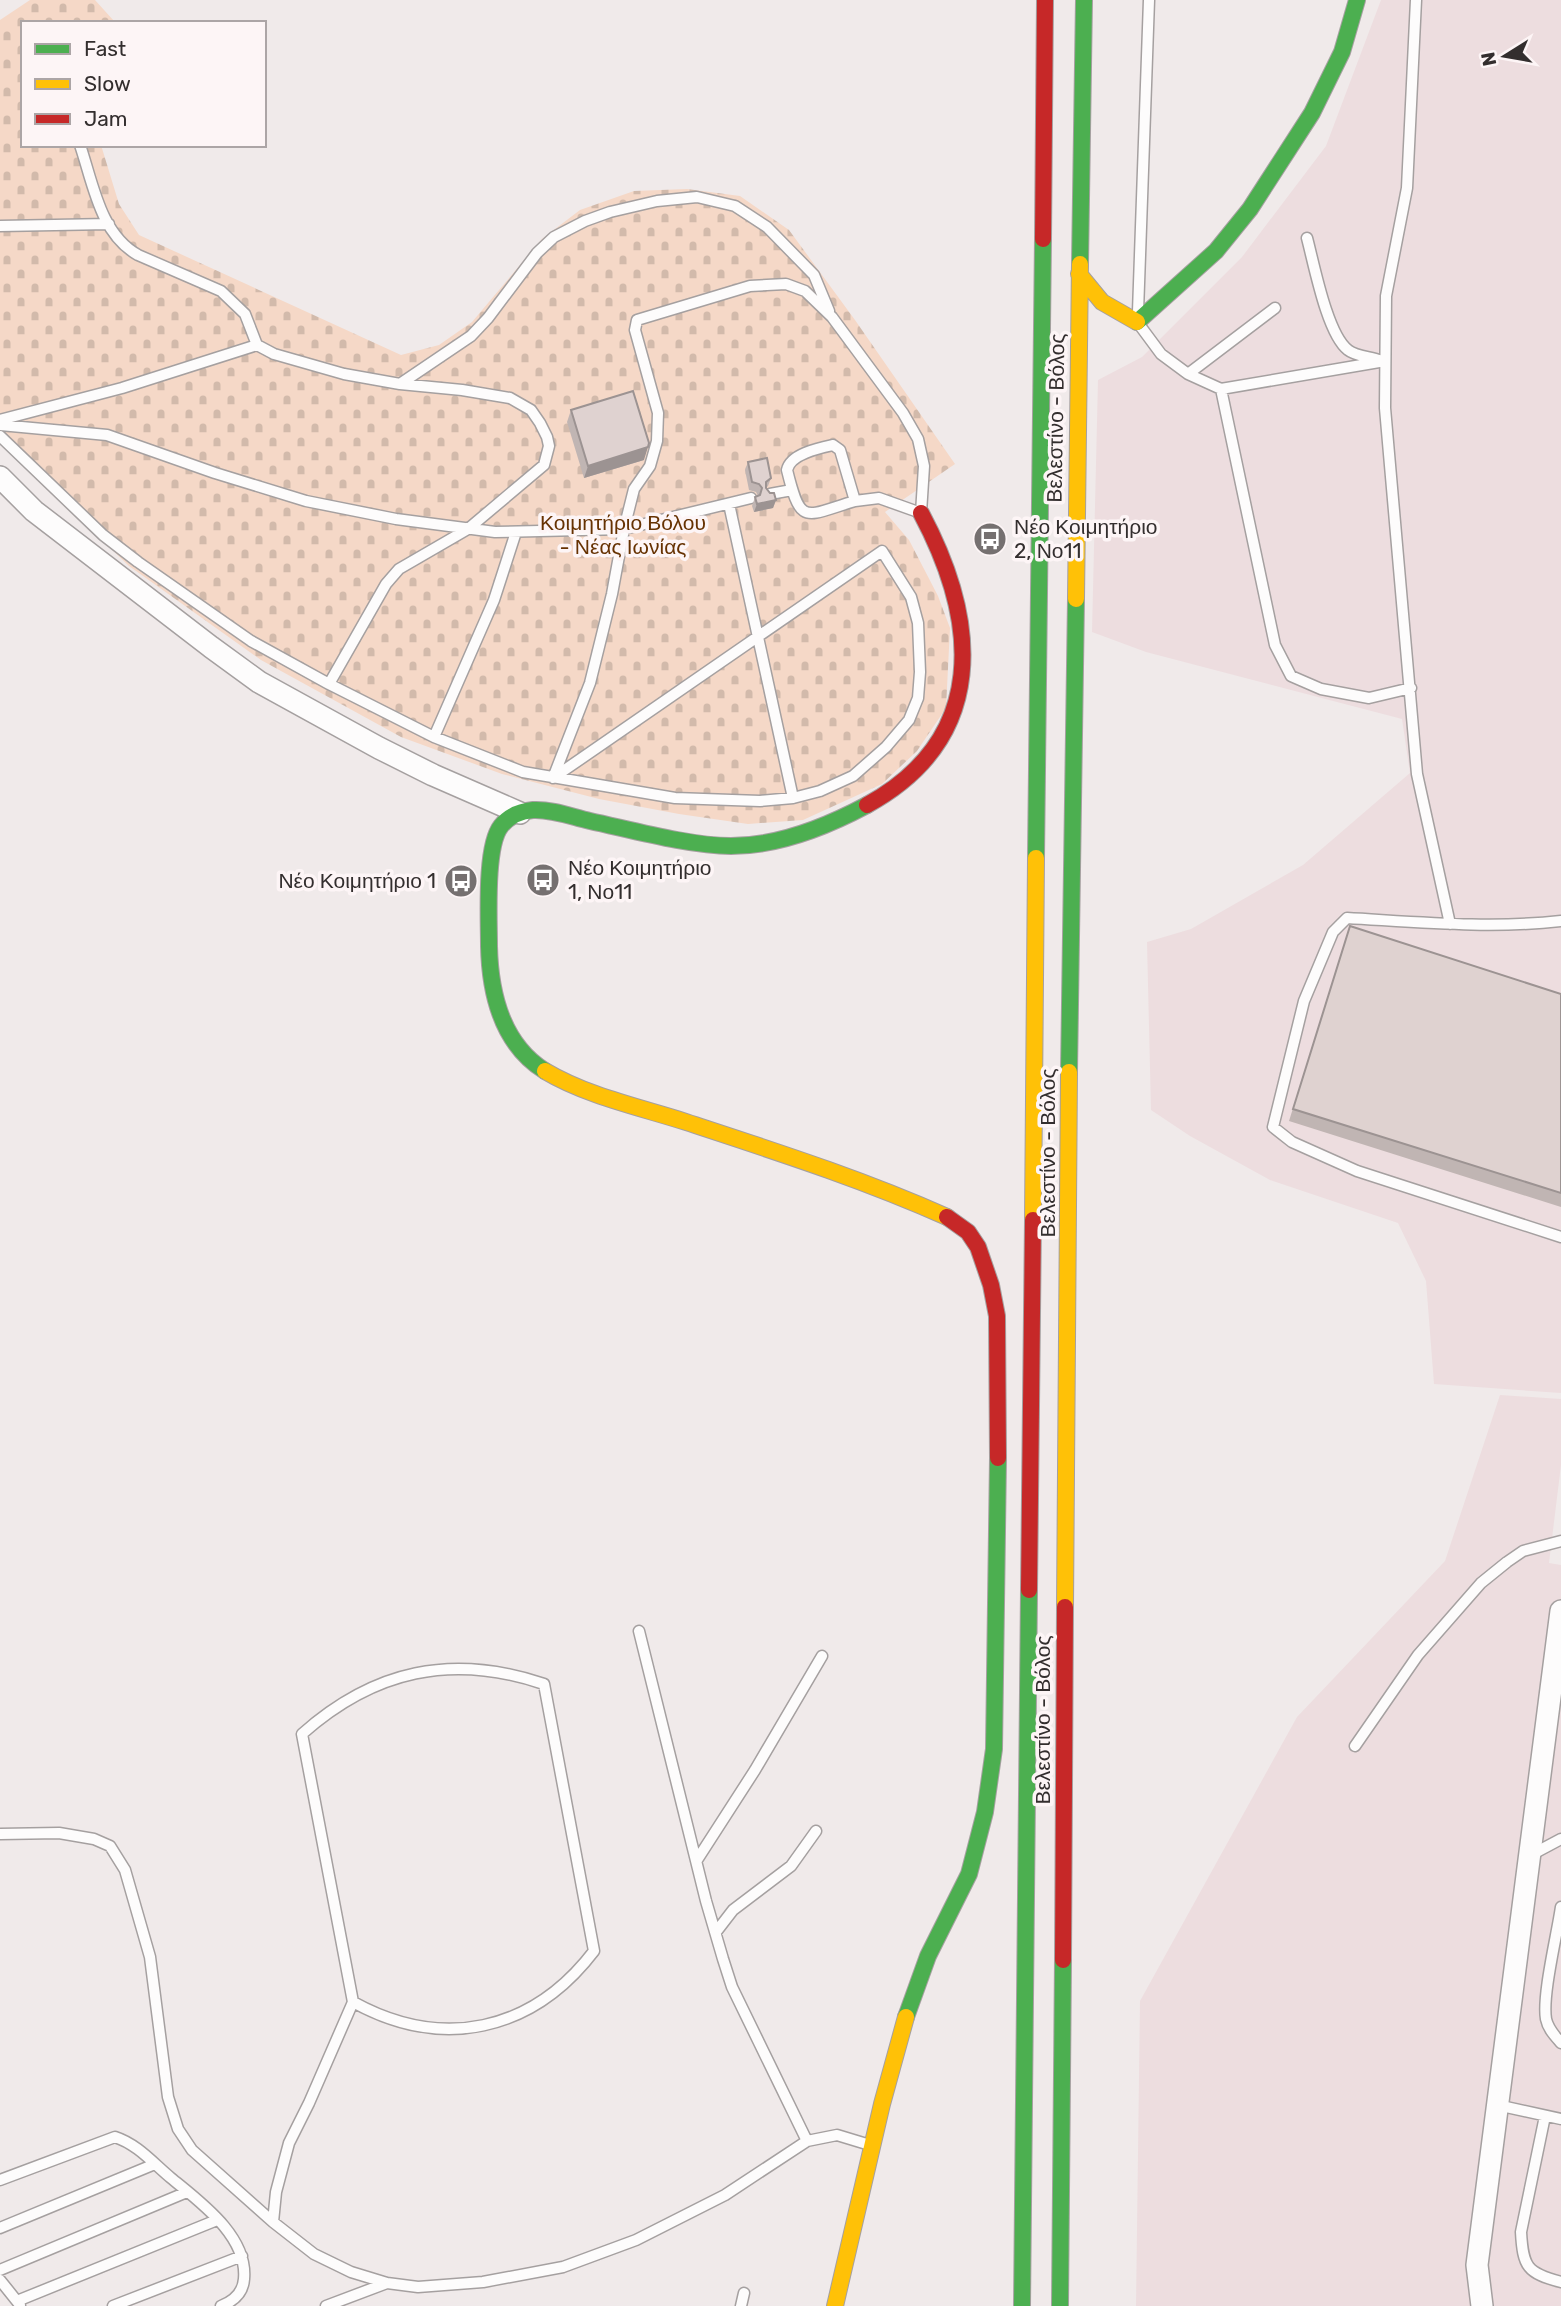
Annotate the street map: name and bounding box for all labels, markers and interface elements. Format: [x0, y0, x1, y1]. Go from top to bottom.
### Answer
legend [21, 21, 266, 147]
north arrow [1470, 21, 1540, 91]
text: Fast [84, 36, 126, 61]
text: N [1476, 50, 1501, 68]
text: Slow [84, 71, 131, 96]
text: Jam [84, 106, 128, 131]
street label: Βελεστίνο - Βόλος [1042, 333, 1069, 503]
park label: Κοιμητήριο Βόλου - Νέας Ιωνίας [540, 510, 706, 559]
place label: Νέο Κοιμητήριο 2, Νο11 [1014, 514, 1158, 563]
bus stop icon: Νέο Κοιμητήριο 2, Νο11 [971, 520, 1009, 558]
place label: Νέο Κοιμητήριο 1, Νο11 [568, 855, 712, 904]
bus stop icon: Νέο Κοιμητήριο 1, Νο11 [524, 861, 562, 899]
bus stop icon: Νέο Κοιμητήριο 1 [442, 862, 480, 900]
place label: Νέο Κοιμητήριο 1 [278, 868, 436, 893]
street label: Βελεστίνο - Βόλος [1035, 1068, 1060, 1238]
street label: Βελεστίνο - Βόλος [1030, 1635, 1055, 1805]

